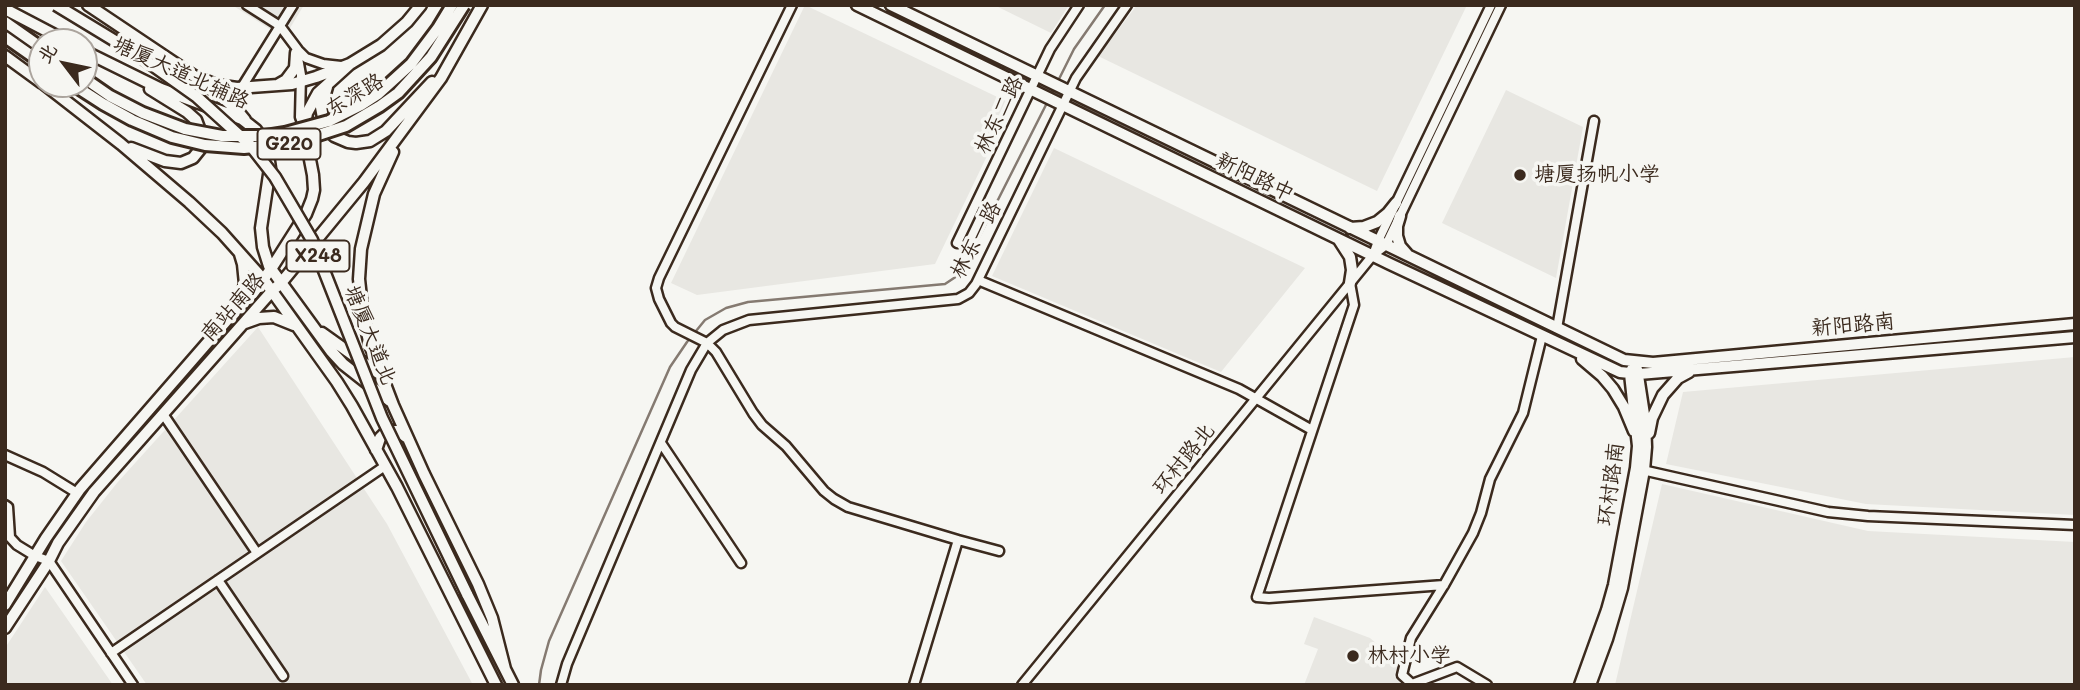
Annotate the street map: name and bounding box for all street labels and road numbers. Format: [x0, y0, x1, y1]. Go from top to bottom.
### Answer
street label: 塘厦大道北辅路 [109, 32, 253, 114]
street label: 东深路 [322, 68, 388, 122]
street label: 林东二路 [969, 72, 1029, 158]
road number: G220 [258, 128, 320, 160]
street label: 新阳路中 [1212, 147, 1298, 207]
street label: 林东一路 [945, 197, 1007, 283]
road number: X248 [286, 240, 350, 272]
street label: 南站南路 [196, 267, 270, 347]
street label: 塘厦大道北 [339, 282, 401, 388]
street label: 新阳路南 [1810, 309, 1896, 341]
street label: 环村路北 [1148, 418, 1220, 500]
street label: 环村路南 [1593, 441, 1629, 527]

